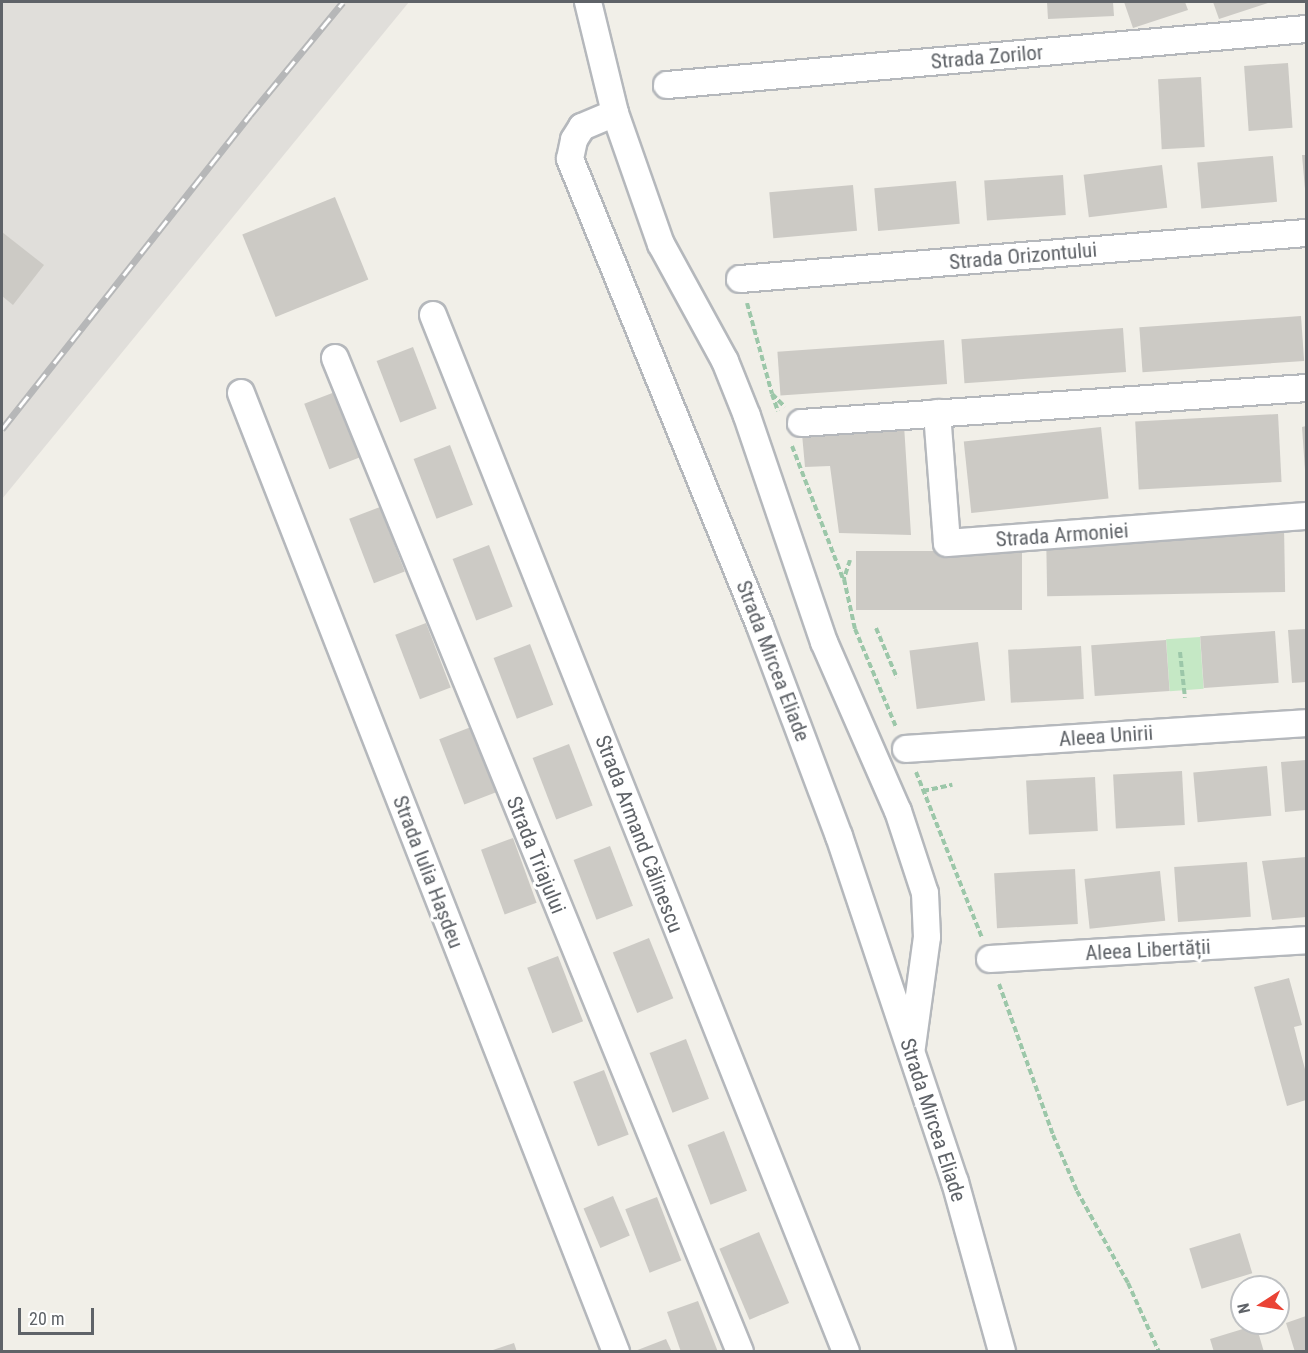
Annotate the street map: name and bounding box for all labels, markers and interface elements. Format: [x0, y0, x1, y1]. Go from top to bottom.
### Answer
street label: Strada Zorilor [930, 40, 1044, 74]
street label: Strada Orizontului [948, 237, 1098, 275]
street label: Strada Armoniei [995, 518, 1129, 552]
street label: Strada Mircea Eliade [731, 577, 815, 745]
street label: Aleea Unirii [1058, 720, 1154, 752]
street label: Strada Armand Călinescu [590, 732, 688, 936]
street label: Strada Iulia Hașdeu [387, 792, 469, 952]
street label: Strada Triajului [501, 793, 571, 917]
street label: Aleea Libertății [1085, 934, 1211, 966]
street label: Strada Mircea Eliade [895, 1035, 971, 1205]
north arrow [1230, 1275, 1290, 1335]
scale bar [21, 1296, 98, 1334]
text: N [1234, 1302, 1254, 1315]
text: 20 m [29, 1308, 64, 1329]

